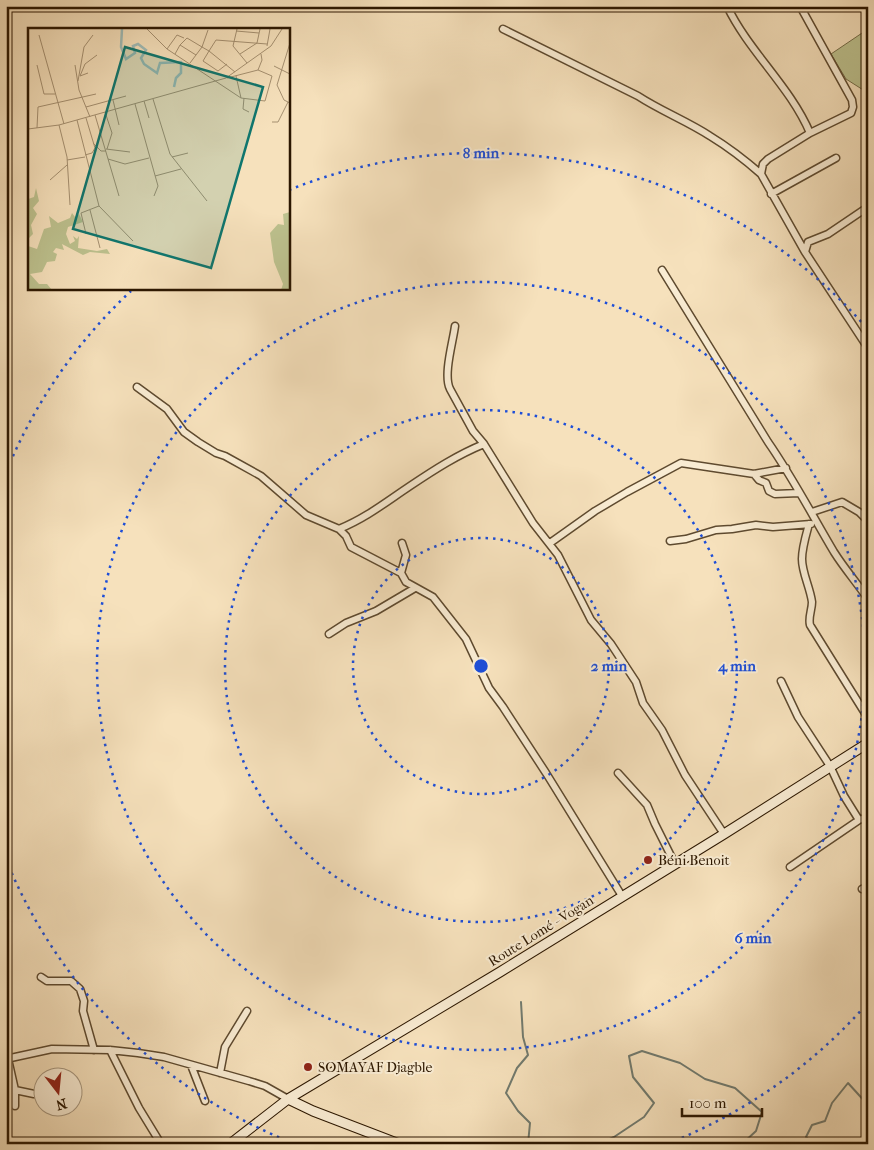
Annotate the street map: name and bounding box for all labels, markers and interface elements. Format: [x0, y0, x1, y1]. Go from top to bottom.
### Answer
inset map [28, 28, 290, 290]
text: 8 min [463, 144, 499, 162]
centre of rings [472, 657, 490, 675]
text: 2 min [591, 657, 628, 675]
text: 4 min [717, 657, 756, 675]
place label: Béni Benoit [658, 852, 729, 869]
marker: Béni Benoit [642, 854, 654, 866]
street label: Route Lomé - Vogan [485, 892, 597, 970]
text: 6 min [735, 929, 772, 947]
place label: SOMAYAF Djagble [318, 1059, 433, 1076]
marker: SOMAYAF Djagble [302, 1061, 314, 1073]
north arrow [32, 1068, 82, 1118]
scale bar [682, 1085, 762, 1117]
text: N [54, 1094, 69, 1114]
text: 100 m [689, 1094, 727, 1112]

